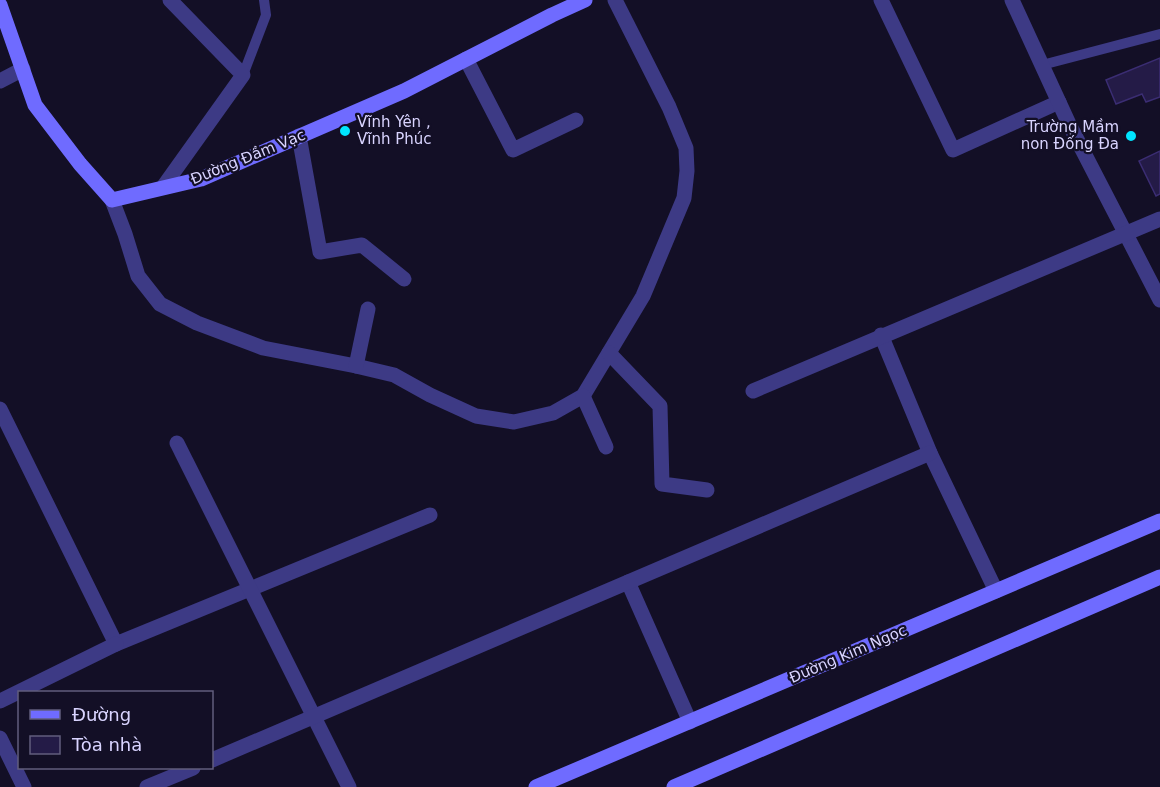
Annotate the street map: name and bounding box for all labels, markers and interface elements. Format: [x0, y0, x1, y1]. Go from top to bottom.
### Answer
place label: Vĩnh Yên , Vĩnh Phúc [357, 113, 432, 148]
place label: Trường Mầm non Đống Đa [1021, 118, 1119, 153]
marker: Vĩnh Yên , Vĩnh Phúc [338, 124, 352, 138]
street label: Đường Đầm Vạc [188, 126, 308, 188]
marker: Trường Mầm non Đống Đa [1124, 129, 1138, 143]
street label: Đường Kim Ngọc [787, 621, 909, 687]
legend [18, 691, 213, 769]
text: Đường [72, 704, 131, 725]
text: Tòa nhà [71, 734, 142, 755]

